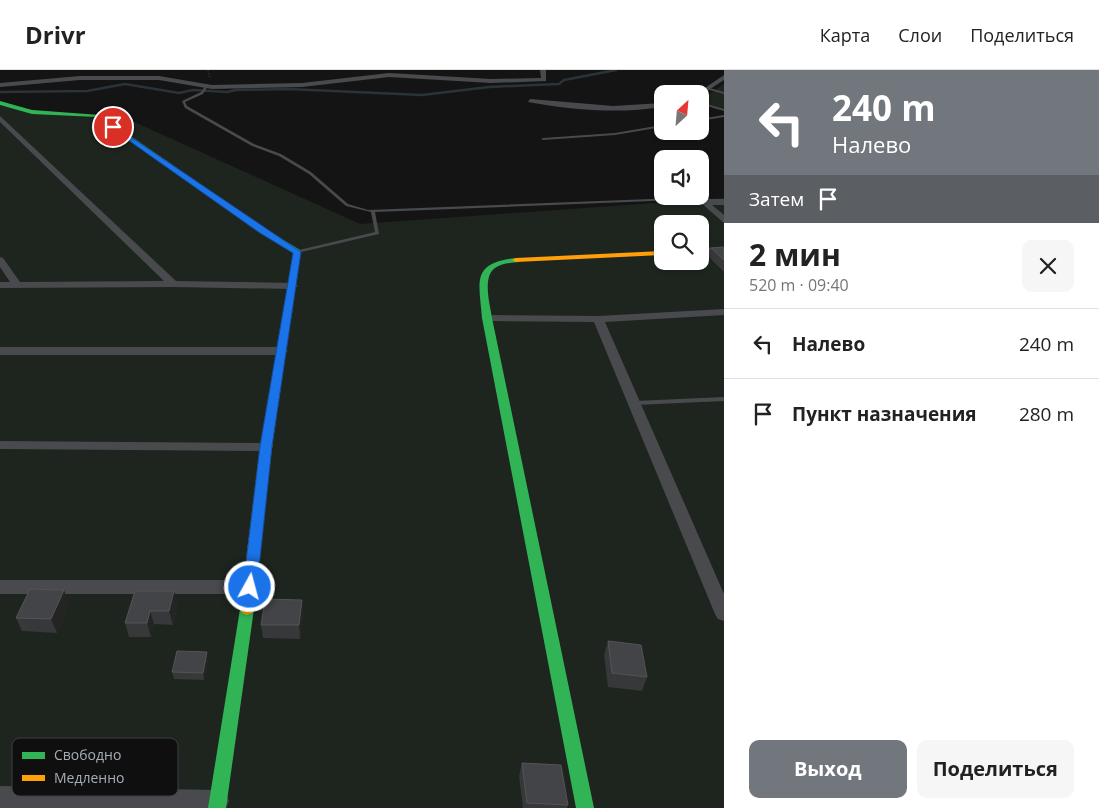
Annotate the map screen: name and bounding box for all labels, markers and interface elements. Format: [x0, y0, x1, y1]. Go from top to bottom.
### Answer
text: Drivr [25, 18, 86, 51]
text: Карта [820, 23, 870, 47]
text: Слои [898, 23, 942, 47]
text: Поделиться [970, 23, 1074, 47]
text: 240 m [832, 84, 936, 131]
north arrow [654, 85, 709, 140]
map controls [654, 85, 709, 270]
icon: left [749, 90, 814, 155]
pin [92, 106, 134, 148]
icon: arrive [99, 113, 127, 141]
text: Налево [832, 129, 911, 159]
button: sound [654, 150, 709, 205]
icon: arrive [814, 185, 842, 213]
text: Затем [749, 186, 804, 212]
button: search [654, 215, 709, 270]
text: 2 мин [749, 234, 841, 275]
button: close [1022, 240, 1074, 292]
text: 520 m · 09:40 [749, 274, 849, 296]
icon: left [749, 330, 777, 358]
text: Налево [792, 331, 865, 357]
text: 240 m [1019, 331, 1074, 357]
icon: arrive [749, 400, 777, 428]
text: Пункт назначения [792, 401, 977, 427]
text: 280 m [1019, 401, 1074, 427]
position arrow [223, 560, 275, 612]
legend [12, 738, 178, 796]
button: Выход [749, 740, 907, 798]
button: Поделиться [917, 740, 1074, 798]
text: Свободно [54, 745, 121, 764]
text: Медленно [54, 768, 125, 787]

